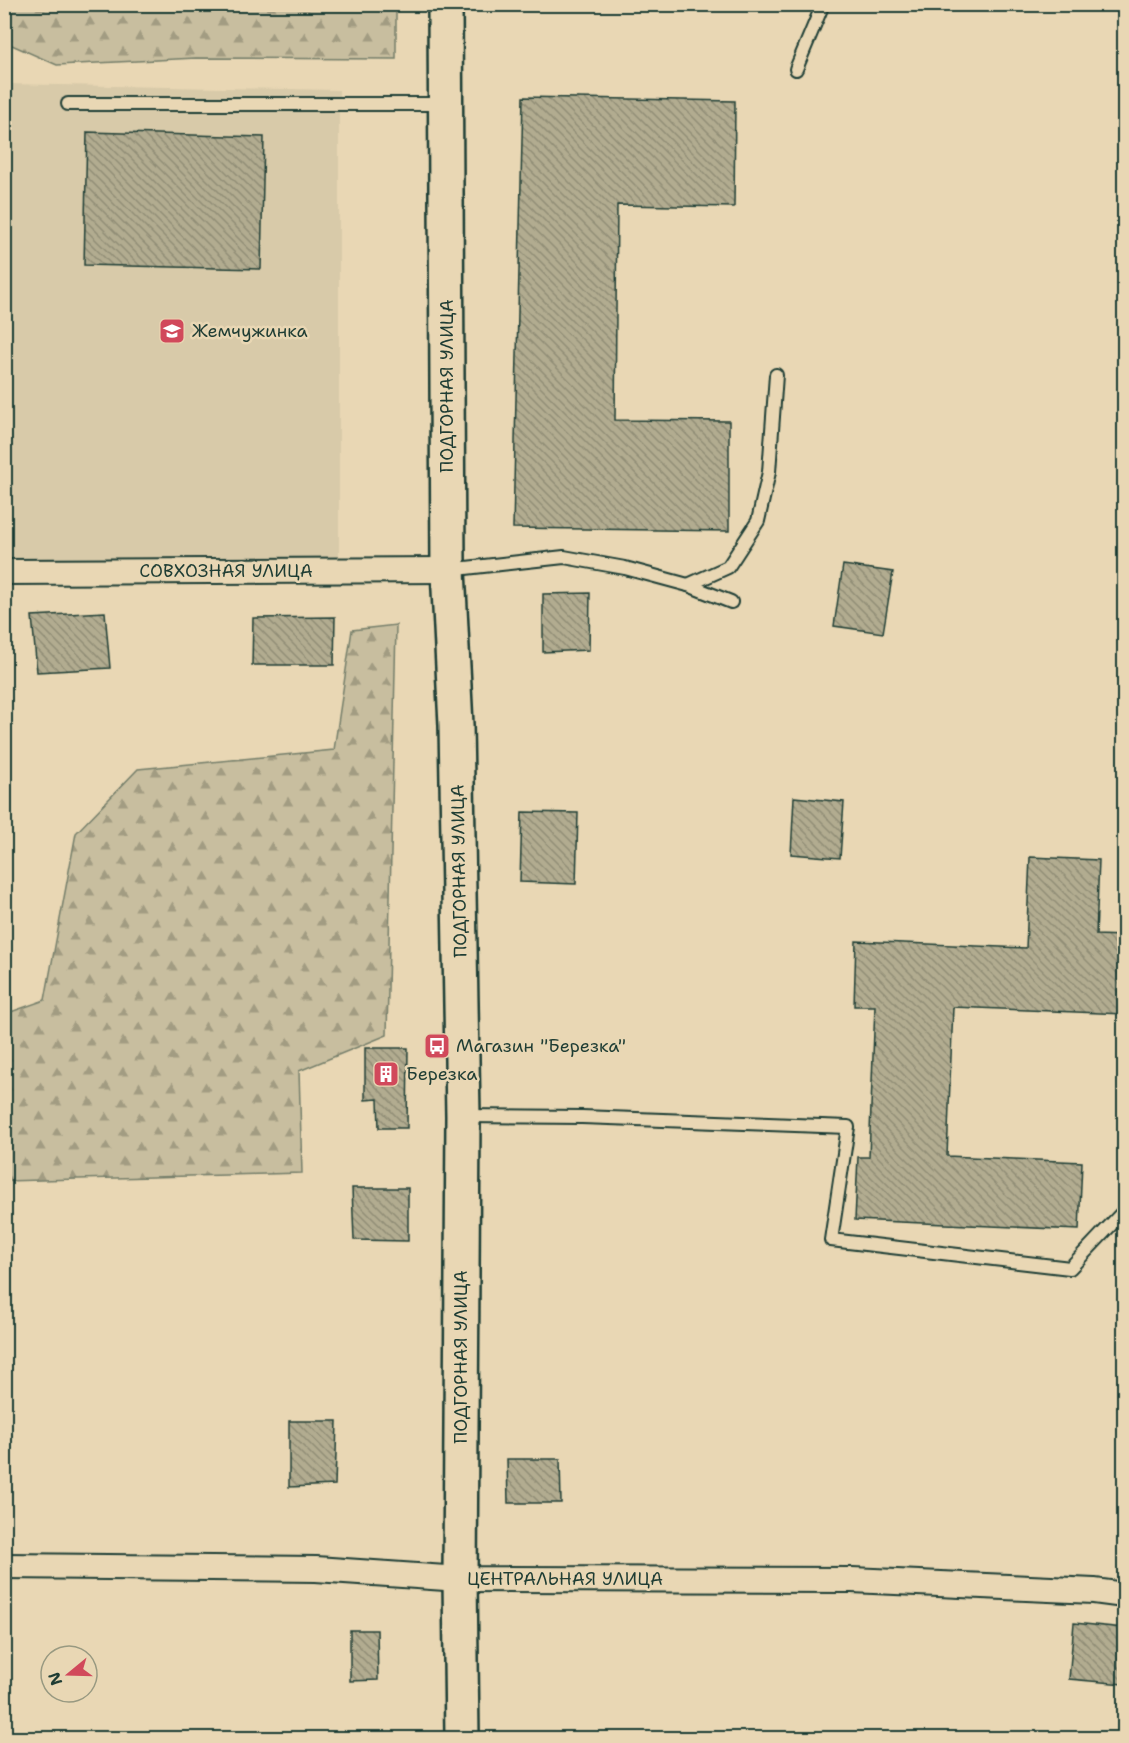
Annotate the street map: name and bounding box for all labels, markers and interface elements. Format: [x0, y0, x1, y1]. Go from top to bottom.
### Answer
street label: ПОДГОРНАЯ УЛИЦА [435, 299, 459, 473]
school or university icon: Жемчужинка [157, 316, 187, 346]
place label: Жемчужинка [192, 319, 308, 343]
street label: СОВХОЗНАЯ УЛИЦА [139, 559, 313, 583]
street label: ПОДГОРНАЯ УЛИЦА [445, 784, 473, 958]
bus stop icon: Магазин "Березка" [422, 1031, 452, 1061]
place label: Магазин "Березка" [456, 1034, 626, 1058]
building icon: Березка [371, 1059, 401, 1089]
place label: Березка [406, 1062, 477, 1086]
street label: ПОДГОРНАЯ УЛИЦА [449, 1270, 473, 1444]
street label: ЦЕНТРАЛЬНАЯ УЛИЦА [467, 1567, 663, 1591]
north arrow [39, 1644, 99, 1704]
text: N [43, 1669, 67, 1688]

